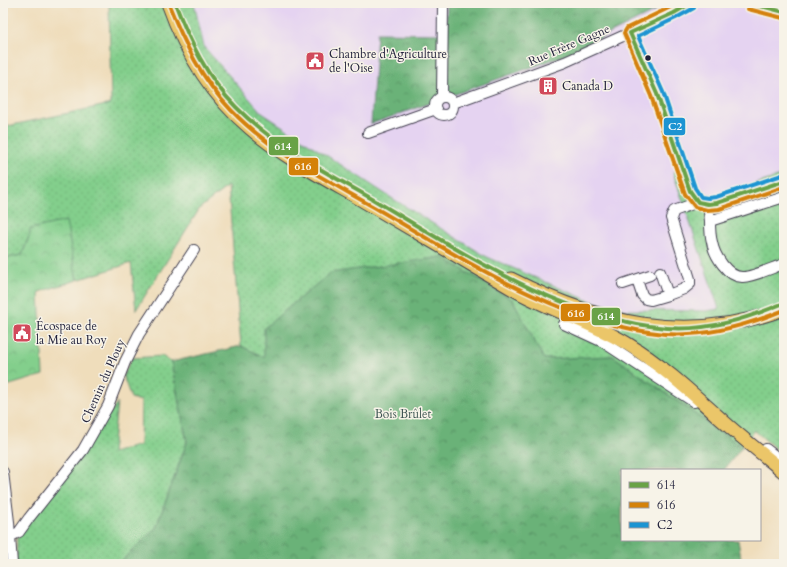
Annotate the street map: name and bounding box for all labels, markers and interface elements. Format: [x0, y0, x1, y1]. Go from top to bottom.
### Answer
street label: Rue Frère Gagne [526, 21, 612, 69]
place label: Chambre d'Agriculture de l'Oise [329, 46, 447, 76]
public building icon: Chambre d'Agriculture de l'Oise [304, 50, 326, 72]
unlabelled marker [643, 53, 653, 63]
building icon: Canada D [537, 75, 559, 97]
place label: Canada D [562, 78, 613, 94]
line badge: C2 [663, 117, 686, 136]
text: C2 [668, 119, 682, 134]
line badge: 614 [268, 136, 299, 156]
text: 614 [275, 139, 292, 154]
line badge: 616 [288, 157, 319, 176]
text: 616 [295, 159, 312, 174]
line badge: 616 [560, 303, 591, 322]
text: 616 [568, 306, 585, 321]
line badge: 614 [591, 307, 621, 326]
text: 614 [598, 309, 615, 324]
place label: Écospace de la Mie au Roy [36, 317, 108, 348]
public building icon: Écospace de la Mie au Roy [11, 322, 33, 344]
street label: Chemin du Plouy [77, 336, 129, 426]
park label: Bois Brûlet [375, 406, 432, 422]
legend [621, 469, 761, 541]
text: 614 [657, 477, 675, 493]
text: 616 [657, 497, 675, 513]
text: C2 [657, 517, 672, 533]

